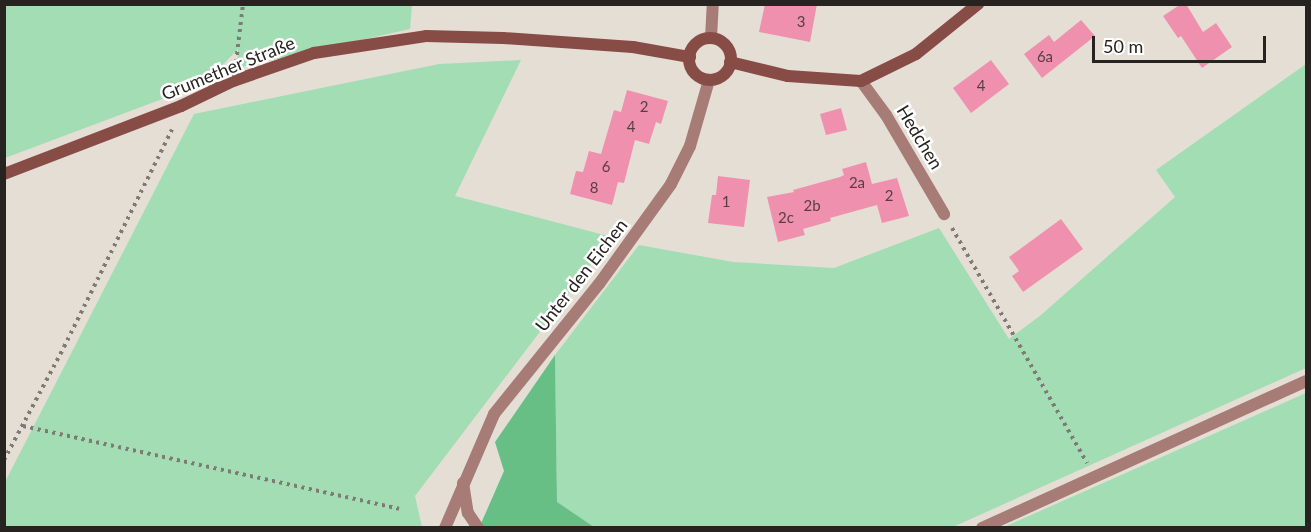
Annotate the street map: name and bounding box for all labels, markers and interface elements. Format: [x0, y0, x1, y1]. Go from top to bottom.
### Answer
house number: 3 [797, 13, 805, 31]
scale bar [1095, 24, 1269, 62]
street label: Grumether Straße [158, 31, 298, 105]
text: 50 m [1103, 35, 1143, 57]
house number: 6a [1037, 48, 1053, 66]
house number: 4 [977, 77, 985, 95]
house number: 2 [640, 98, 648, 116]
street label: Hedchen [892, 101, 948, 173]
house number: 4 [627, 118, 635, 136]
house number: 6 [602, 158, 610, 176]
house number: 2a [849, 174, 865, 192]
house number: 8 [590, 179, 598, 197]
house number: 2 [885, 187, 893, 205]
house number: 1 [722, 193, 730, 211]
house number: 2b [803, 197, 821, 215]
house number: 2c [778, 209, 794, 227]
street label: Unter den Eichen [530, 214, 632, 336]

